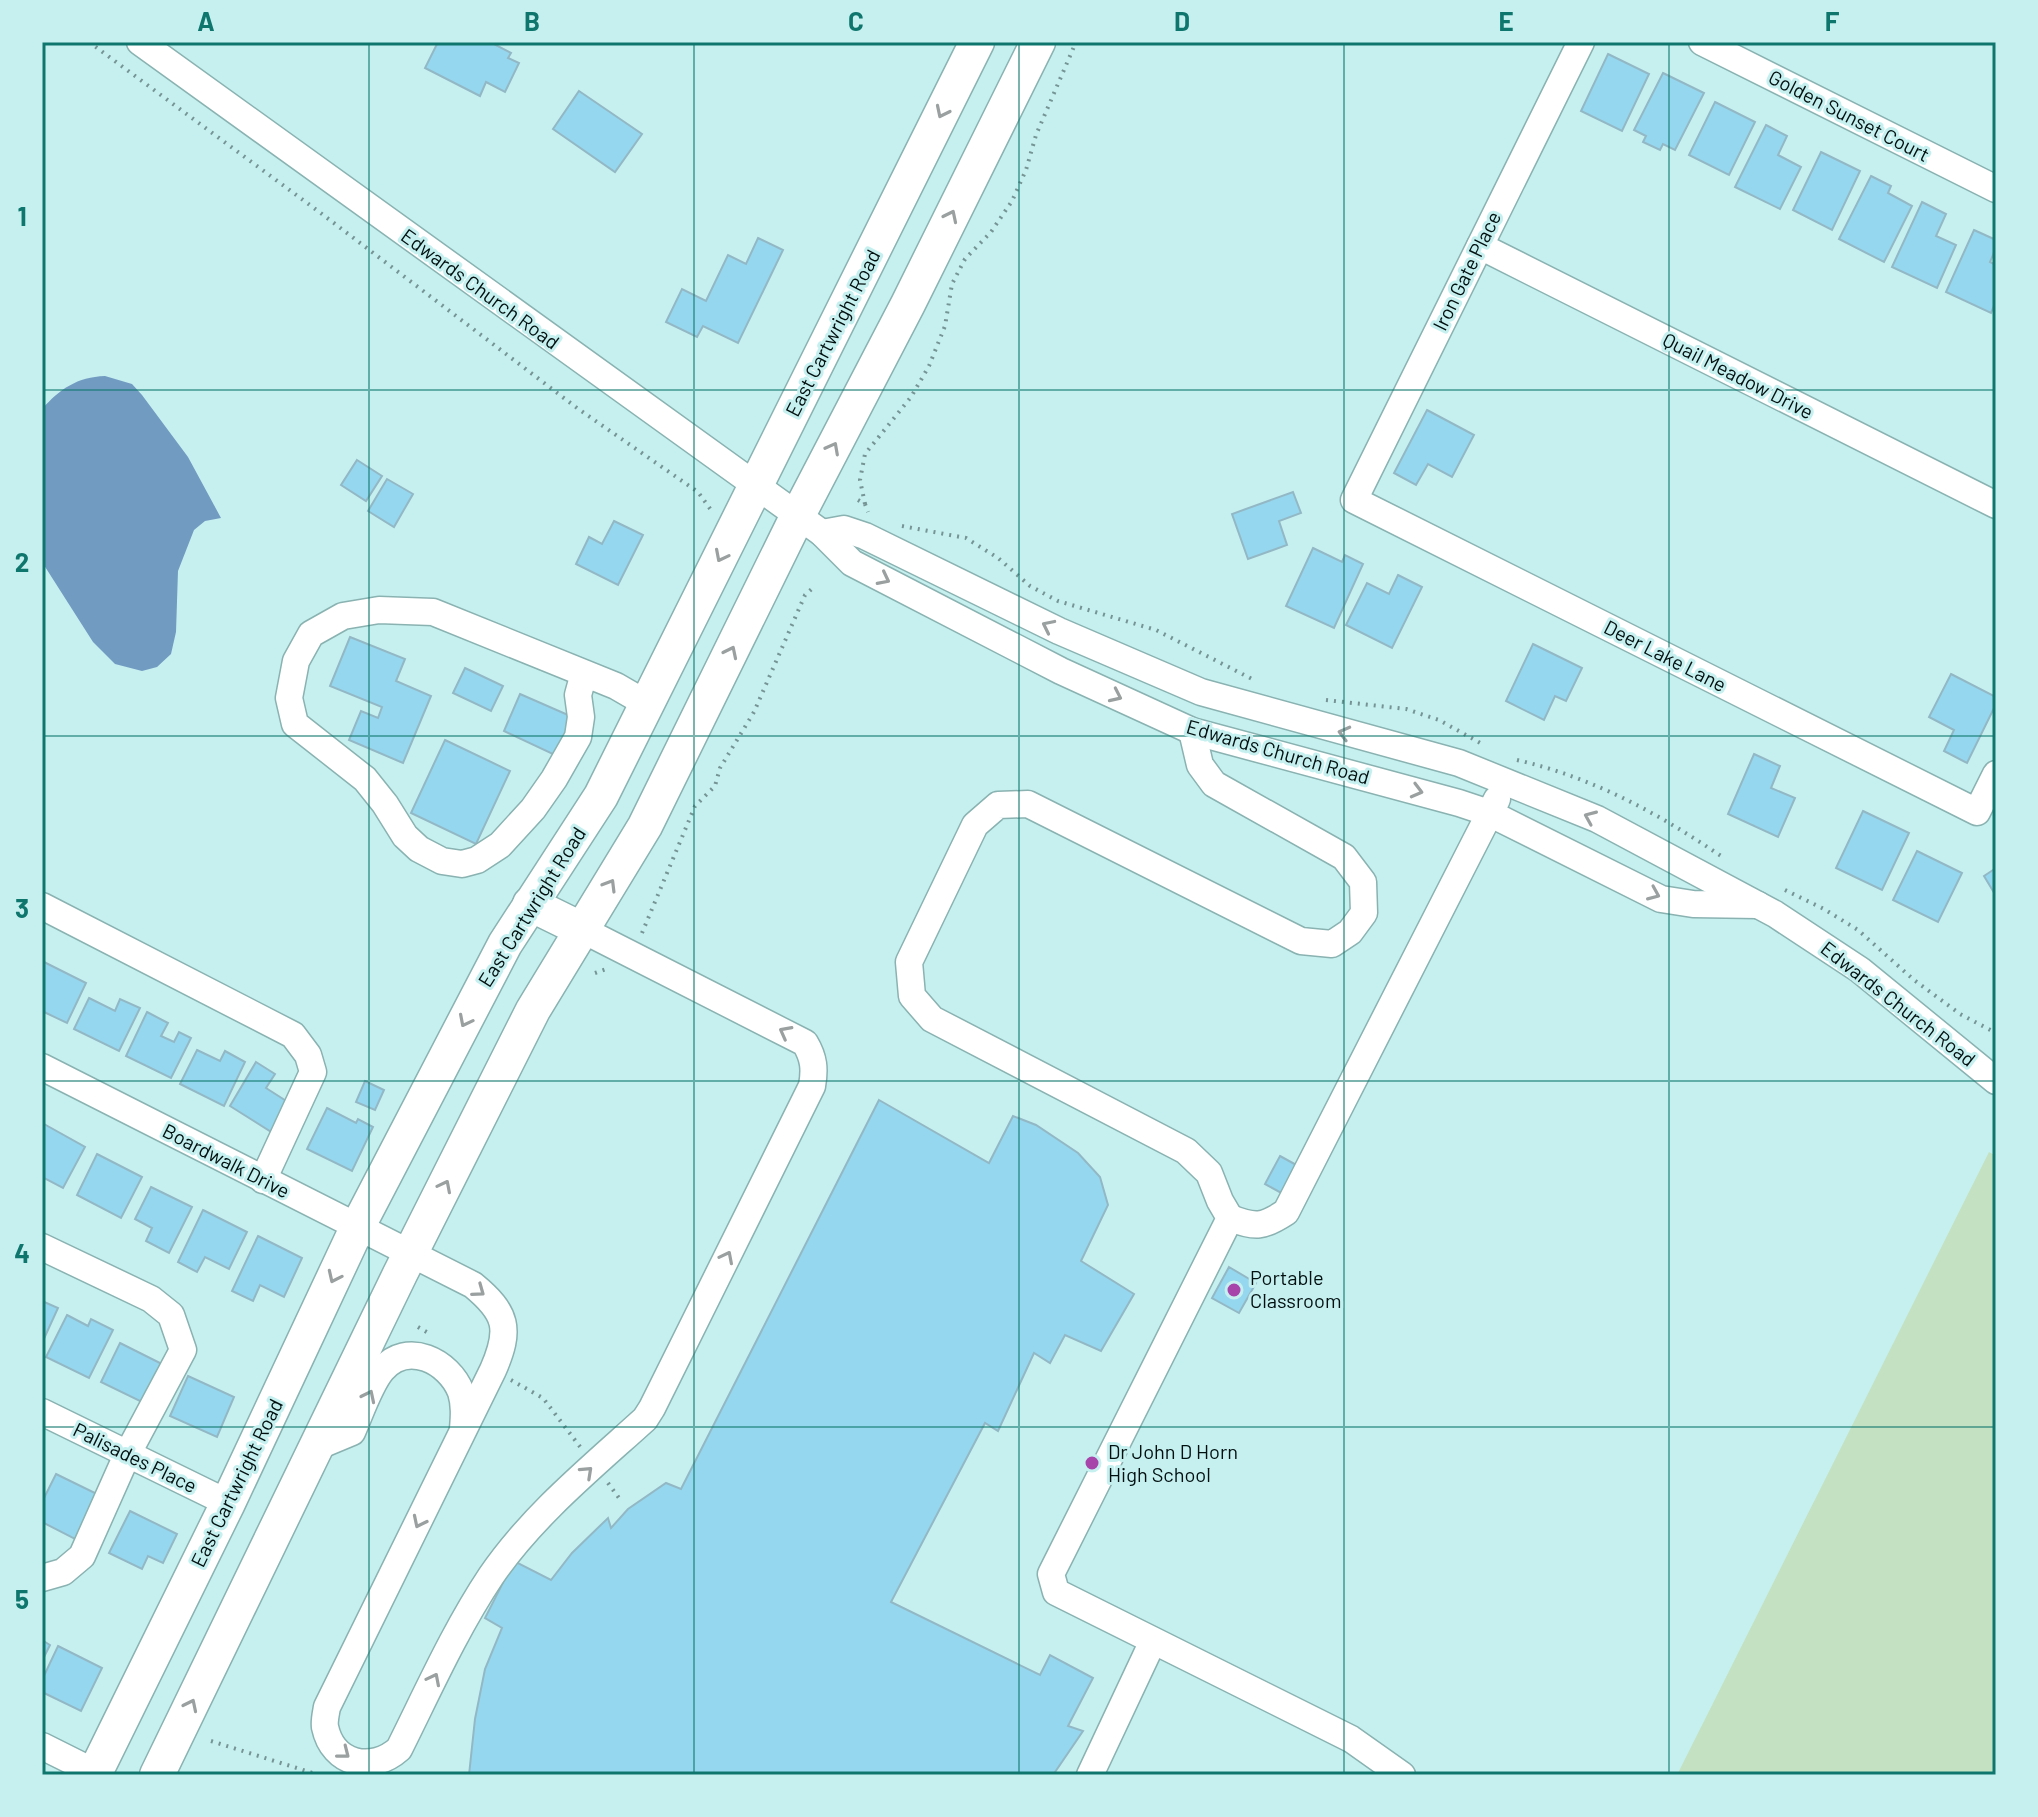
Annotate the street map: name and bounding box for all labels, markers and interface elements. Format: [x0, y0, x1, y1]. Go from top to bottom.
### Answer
text: A [197, 5, 215, 36]
text: B [524, 5, 540, 36]
text: C [848, 5, 864, 36]
text: D [1174, 5, 1190, 36]
text: E [1498, 5, 1514, 36]
text: F [1825, 5, 1840, 36]
street label: Golden Sunset Court [1765, 64, 1934, 166]
one-way arrow [936, 104, 952, 118]
text: 1 [17, 200, 27, 231]
street label: Iron Gate Place [1427, 207, 1505, 334]
one-way arrow [942, 210, 957, 225]
street label: Edwards Church Road [397, 223, 564, 354]
street label: East Cartwright Road [780, 245, 885, 420]
street label: Quail Meadow Drive [1659, 327, 1818, 423]
one-way arrow [824, 441, 839, 456]
text: 2 [15, 546, 29, 577]
one-way arrow [715, 547, 731, 562]
one-way arrow [876, 570, 890, 585]
street label: Deer Lake Lane [1600, 614, 1730, 696]
one-way arrow [1041, 620, 1056, 635]
one-way arrow [721, 645, 737, 660]
one-way arrow [1108, 686, 1123, 702]
street label: Edwards Church Road [1184, 713, 1373, 789]
one-way arrow [1338, 725, 1352, 742]
one-way arrow [1409, 782, 1423, 799]
one-way arrow [1584, 810, 1598, 826]
street label: East Cartwright Road [472, 822, 590, 991]
one-way arrow [600, 879, 616, 894]
one-way arrow [1646, 885, 1661, 901]
text: 3 [15, 892, 29, 923]
street label: Edwards Church Road [1817, 935, 1981, 1071]
one-way arrow [459, 1012, 474, 1027]
one-way arrow [778, 1026, 793, 1041]
street label: Boardwalk Drive [159, 1118, 294, 1202]
one-way arrow [435, 1179, 450, 1194]
text: 4 [14, 1237, 30, 1268]
one-way arrow [717, 1250, 732, 1265]
place label: Portable Classroom [1250, 1265, 1341, 1312]
one-way arrow [328, 1269, 344, 1284]
one-way arrow [470, 1281, 484, 1296]
marker: Portable Classroom [1225, 1281, 1243, 1299]
one-way arrow [359, 1390, 375, 1404]
street label: East Cartwright Road [185, 1395, 287, 1571]
street label: Palisades Place [70, 1417, 201, 1497]
place label: Dr John D Horn High School [1108, 1439, 1238, 1486]
marker: Dr John D Horn High School [1083, 1454, 1101, 1472]
one-way arrow [578, 1466, 592, 1481]
one-way arrow [413, 1514, 429, 1528]
text: 5 [15, 1583, 29, 1614]
one-way arrow [425, 1673, 440, 1688]
one-way arrow [181, 1698, 197, 1713]
one-way arrow [335, 1743, 350, 1758]

